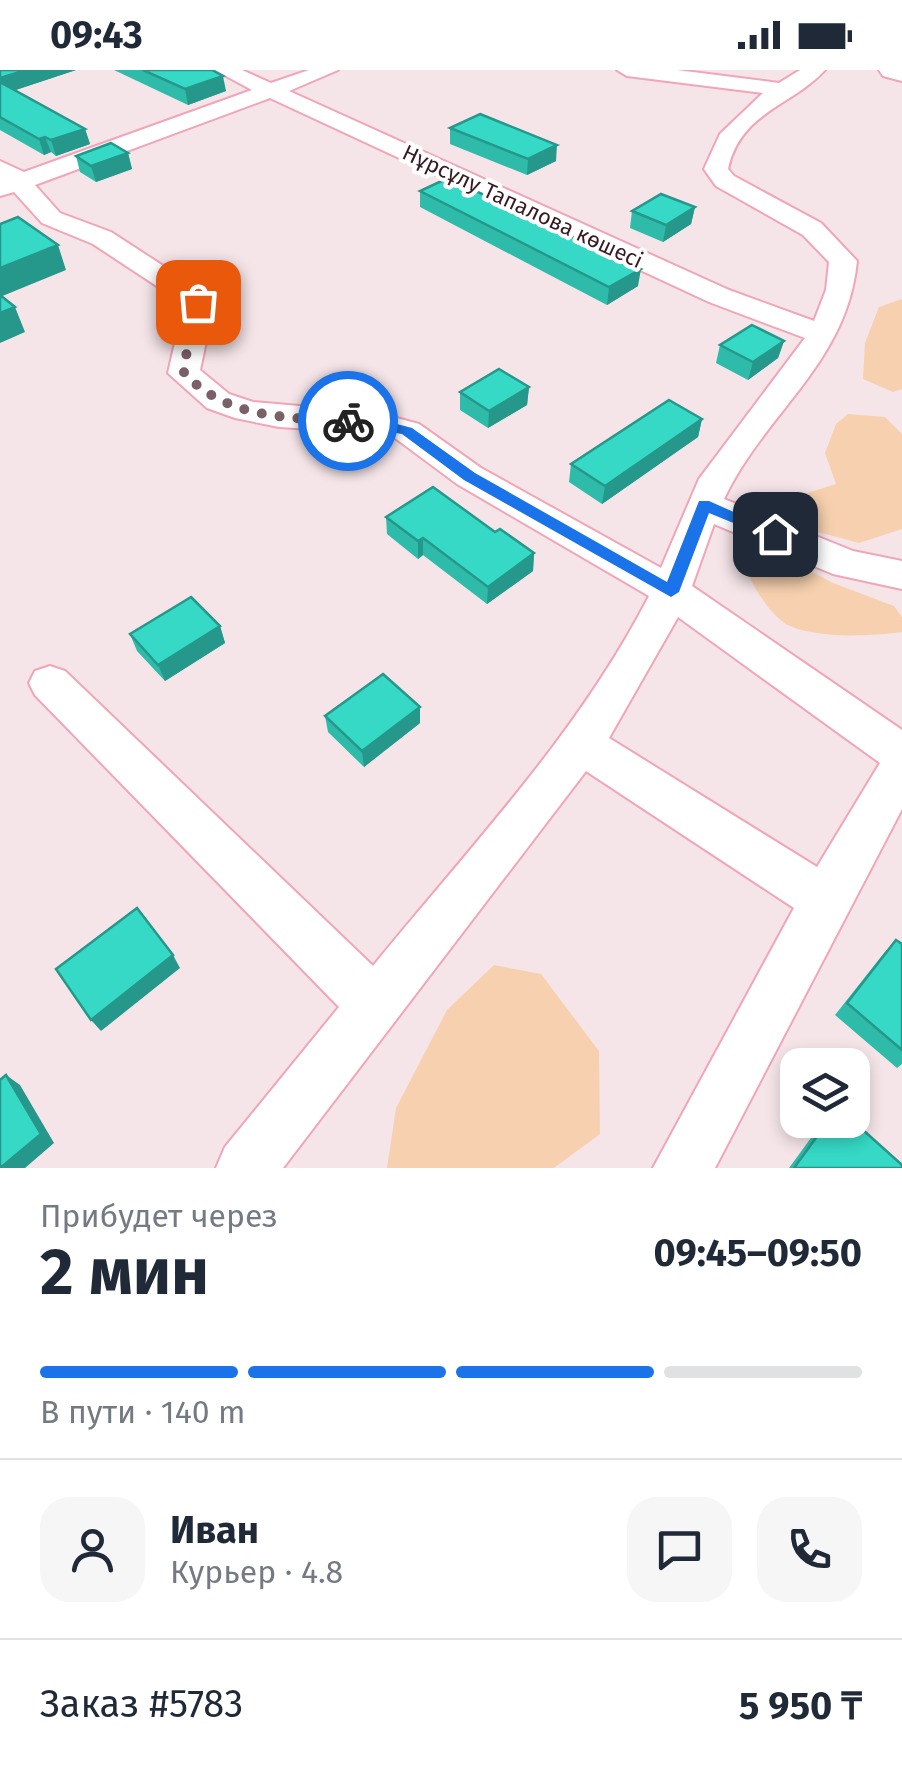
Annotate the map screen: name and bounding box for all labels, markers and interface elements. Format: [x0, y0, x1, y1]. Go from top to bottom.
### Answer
text: 09:43 [50, 12, 143, 58]
street label: Нұрсұлу Тапалова көшесі [398, 139, 647, 274]
pin [156, 260, 241, 345]
icon: bag [171, 275, 226, 330]
courier [298, 371, 398, 471]
icon: bike [321, 394, 376, 449]
pin [733, 492, 818, 577]
icon: home [748, 507, 803, 562]
map controls [780, 1048, 870, 1138]
button: layers [780, 1048, 870, 1138]
text: Прибудет через [40, 1197, 278, 1235]
text: 09:45–09:50 [654, 1230, 862, 1276]
text: 2 мин [40, 1233, 209, 1311]
text: В пути · 140 m [40, 1393, 245, 1431]
button: person [40, 1497, 145, 1602]
button: chat [627, 1497, 732, 1602]
button: phone [757, 1497, 862, 1602]
text: Иван [170, 1507, 259, 1553]
text: Курьер · 4.8 [170, 1553, 343, 1591]
text: Заказ #5783 [40, 1681, 243, 1727]
text: 5 950 ₸ [739, 1683, 862, 1729]

